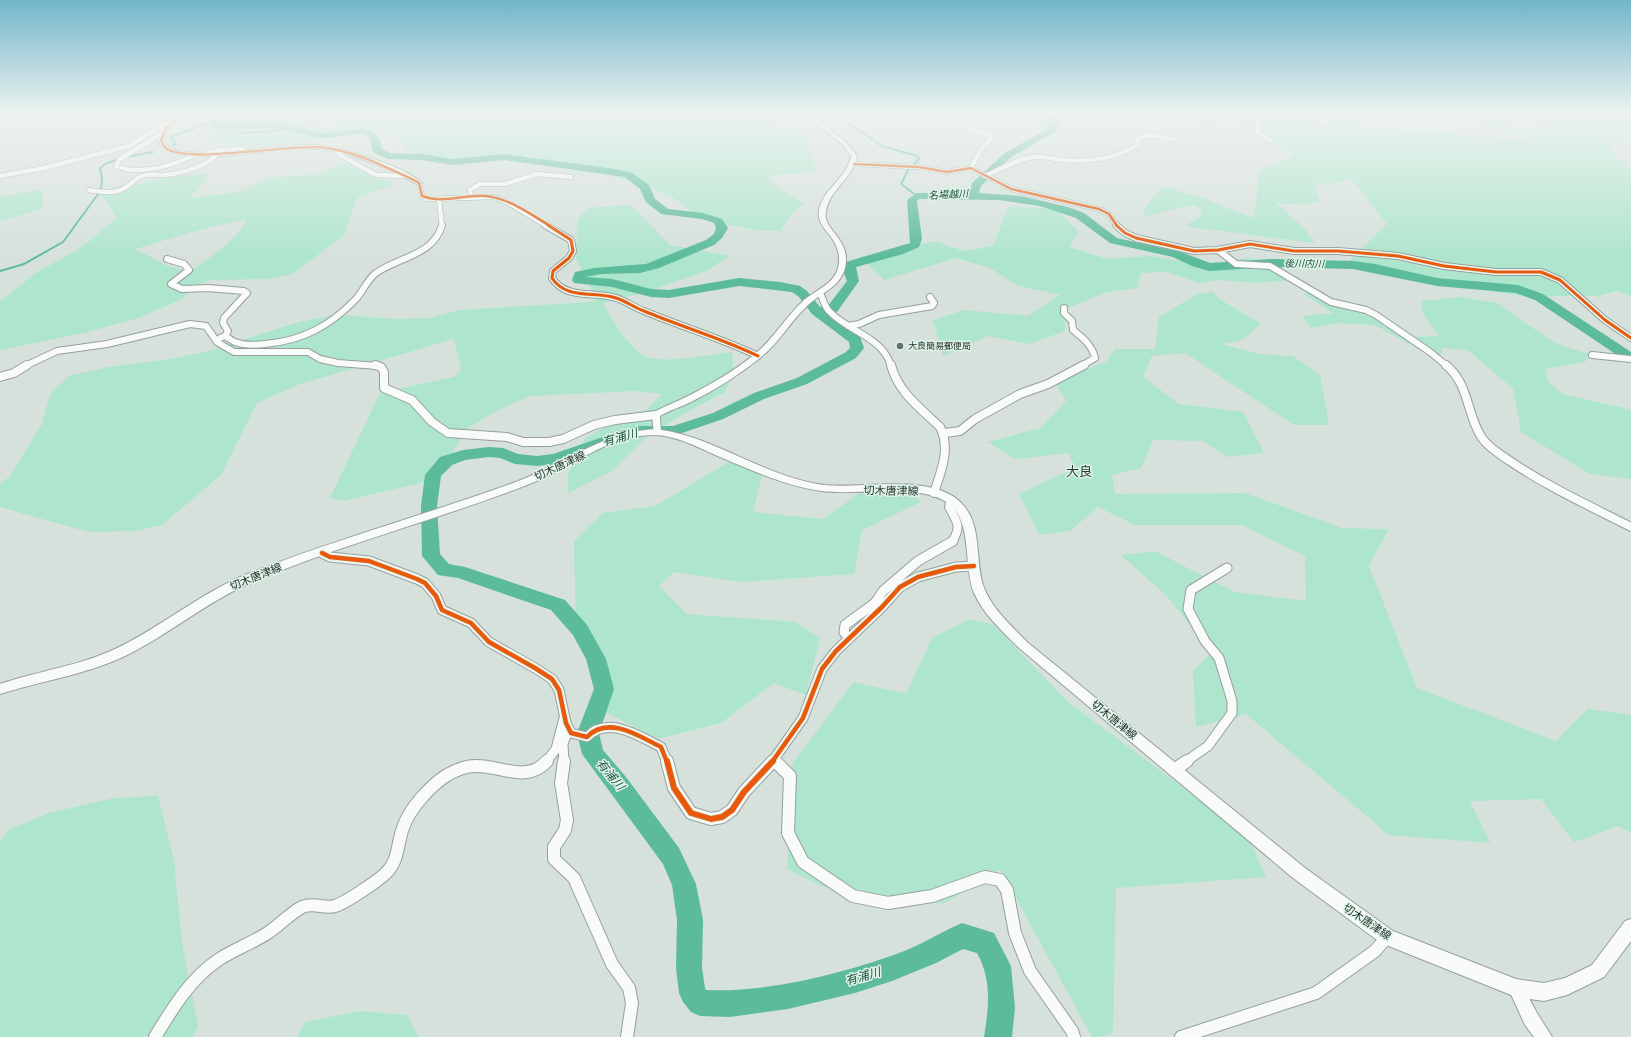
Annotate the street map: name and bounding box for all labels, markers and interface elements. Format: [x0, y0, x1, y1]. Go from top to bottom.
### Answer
water label: 名場越川 [928, 187, 969, 203]
water label: 後川内川 [1284, 257, 1325, 271]
place label: 大良簡易郵便局 [908, 340, 971, 353]
marker: 大良簡易郵便局 [895, 341, 905, 351]
water label: 有浦川 [600, 424, 642, 451]
street label: 切木唐津線 [532, 448, 588, 484]
district label: 大良 [1066, 463, 1092, 481]
street label: 切木唐津線 [863, 483, 919, 499]
street label: 切木唐津線 [228, 560, 284, 594]
street label: 切木唐津線 [1088, 697, 1140, 743]
water label: 有浦川 [592, 756, 629, 796]
street label: 切木唐津線 [1340, 900, 1394, 944]
water label: 有浦川 [843, 963, 885, 990]

